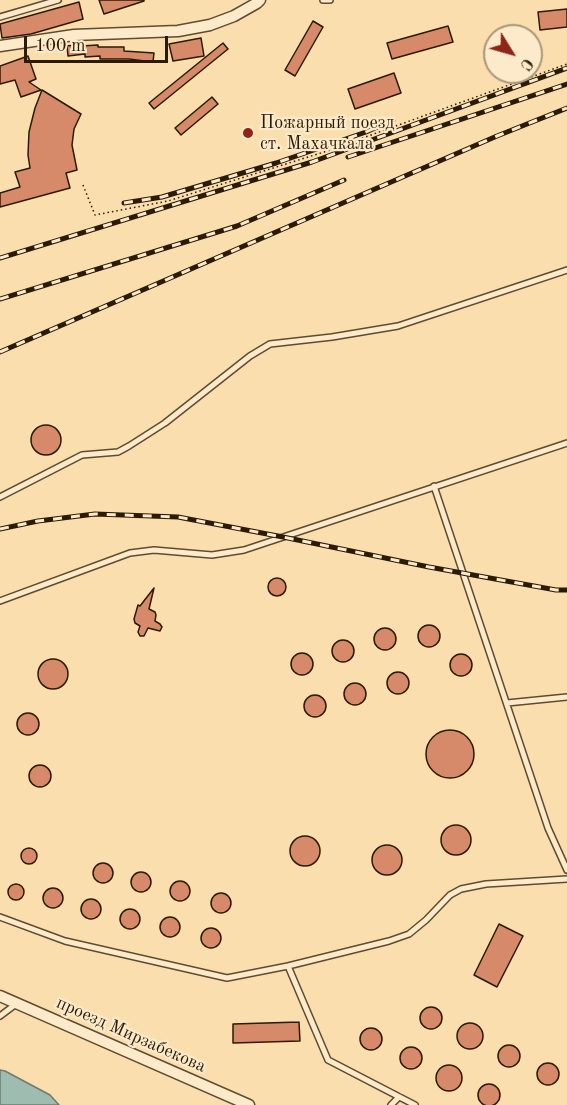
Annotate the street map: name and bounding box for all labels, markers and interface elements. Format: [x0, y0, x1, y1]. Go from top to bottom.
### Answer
scale bar [27, 24, 171, 62]
north arrow [483, 24, 543, 84]
text: 100 m [35, 37, 86, 55]
text: С [516, 55, 535, 73]
place label: Пожарный поезд ст. Махачкала [260, 112, 394, 154]
marker: Пожарный поезд ст. Махачкала [241, 126, 255, 140]
street label: проезд Мирзабекова [53, 992, 209, 1078]

